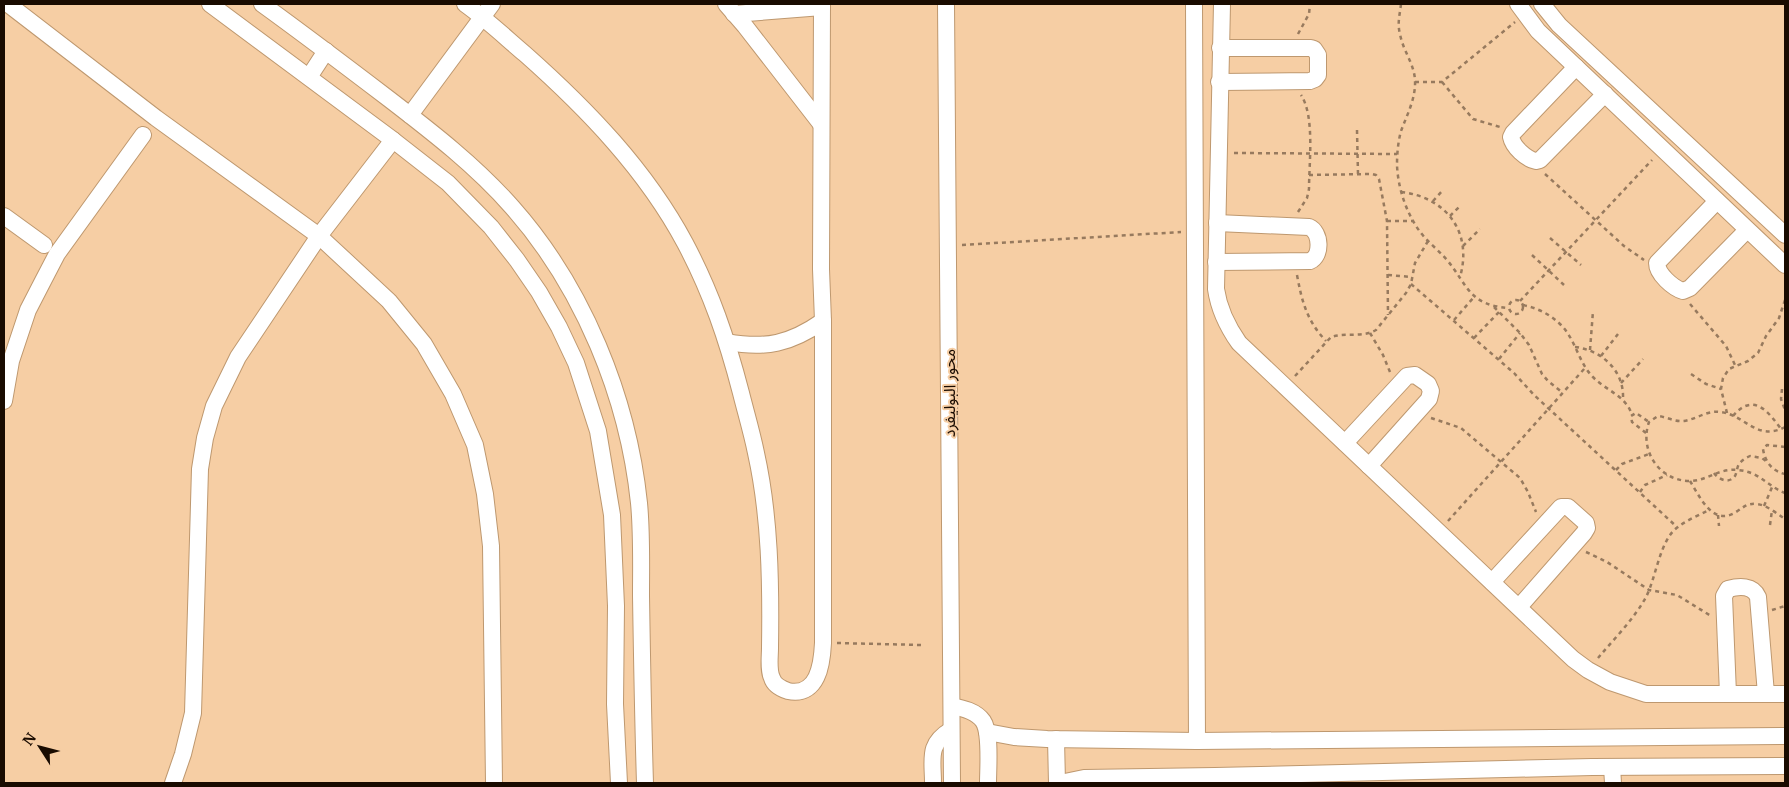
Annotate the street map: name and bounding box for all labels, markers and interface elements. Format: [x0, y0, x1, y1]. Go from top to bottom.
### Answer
street label: محور البوليفرد [939, 349, 959, 437]
north arrow [15, 722, 65, 772]
text: N [19, 730, 40, 749]

